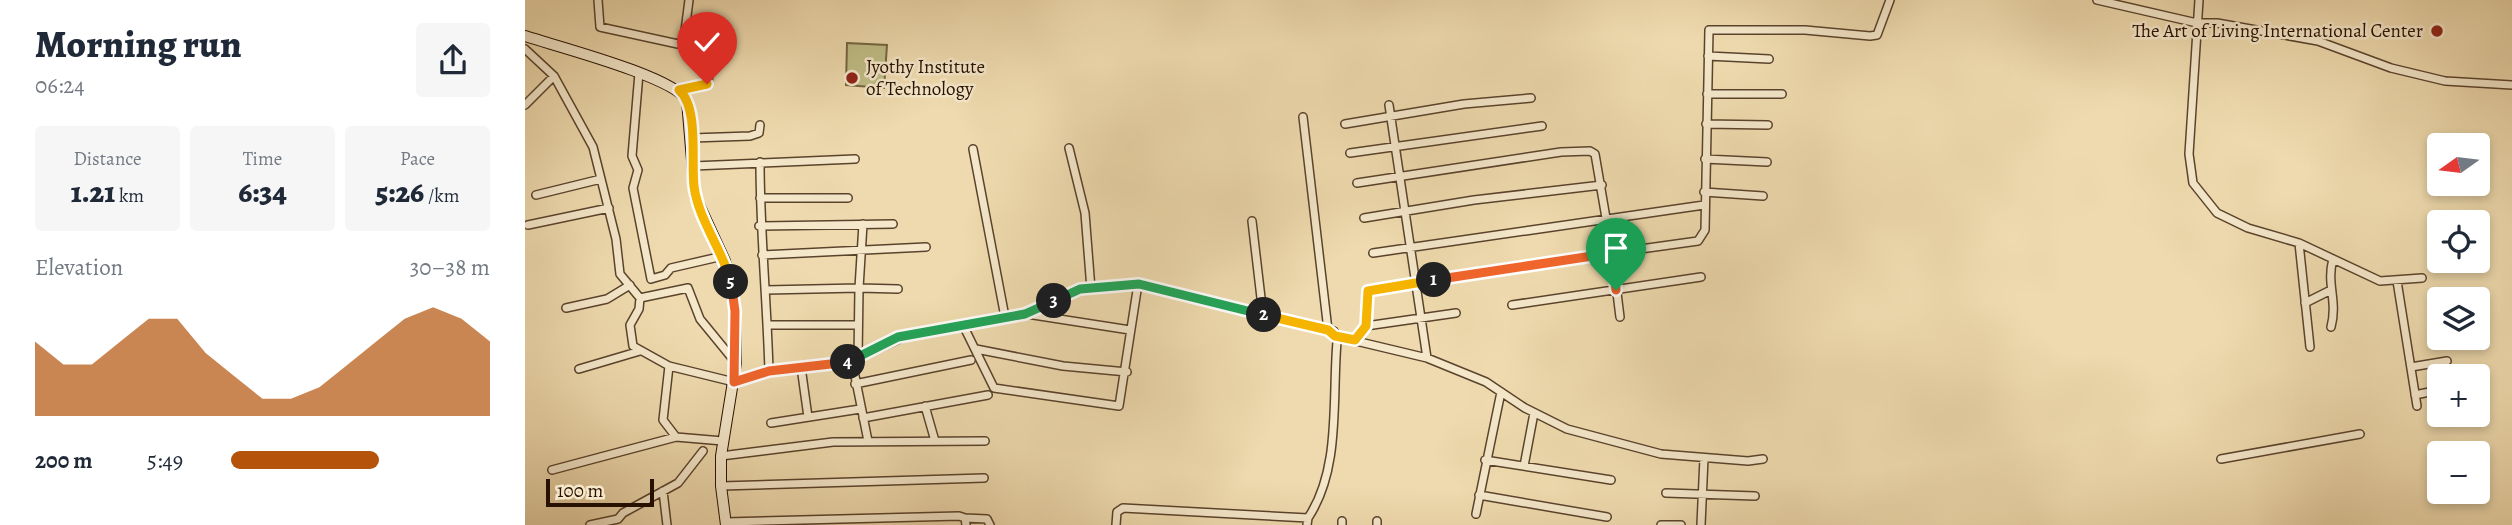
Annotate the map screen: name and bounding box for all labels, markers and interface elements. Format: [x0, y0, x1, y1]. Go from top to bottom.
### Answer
pin [677, 12.0, 737, 84]
text: Morning run [35, 18, 242, 70]
place label: The Art of Living International Center [2132, 18, 2423, 44]
button: share [416, 23, 490, 97]
icon: check [688, 23, 726, 61]
marker: The Art of Living International Center [2429, 23, 2445, 39]
place label: Jyothy Institute of Technology [866, 54, 985, 102]
text: 06:24 [35, 70, 85, 101]
marker: Jyothy Institute of Technology [844, 70, 860, 86]
north arrow [2427, 133, 2490, 196]
map controls [2427, 133, 2490, 504]
text: Distance [73, 146, 142, 172]
text: Time [243, 146, 282, 172]
text: Pace [400, 146, 435, 172]
text: 1.21 [71, 172, 115, 212]
text: 6:34 [238, 172, 287, 212]
text: 5:26 [376, 172, 424, 212]
text: km [115, 183, 144, 209]
text: /km [424, 183, 459, 209]
button: locate [2427, 210, 2490, 273]
pin [1586, 218, 1646, 290]
icon: arrive [1597, 229, 1635, 267]
text: Elevation [35, 252, 123, 283]
text: 30–38 m [410, 252, 490, 283]
pin: 1 [1417, 262, 1451, 298]
pin: 5 [713, 264, 749, 300]
text: 1 [1430, 266, 1437, 292]
text: 5 [726, 268, 735, 294]
pin: 3 [1037, 284, 1071, 318]
text: 3 [1049, 287, 1058, 313]
button: layers [2427, 287, 2490, 350]
pin: 2 [1247, 298, 1281, 332]
text: 2 [1259, 301, 1268, 327]
pin: 4 [831, 344, 865, 380]
text: 4 [843, 348, 852, 374]
button: + [2427, 364, 2490, 427]
button: − [2427, 441, 2490, 504]
text: 200 m [35, 445, 93, 476]
text: 5:49 [147, 445, 183, 476]
scale bar [546, 476, 655, 508]
text: 100 m [557, 478, 603, 504]

